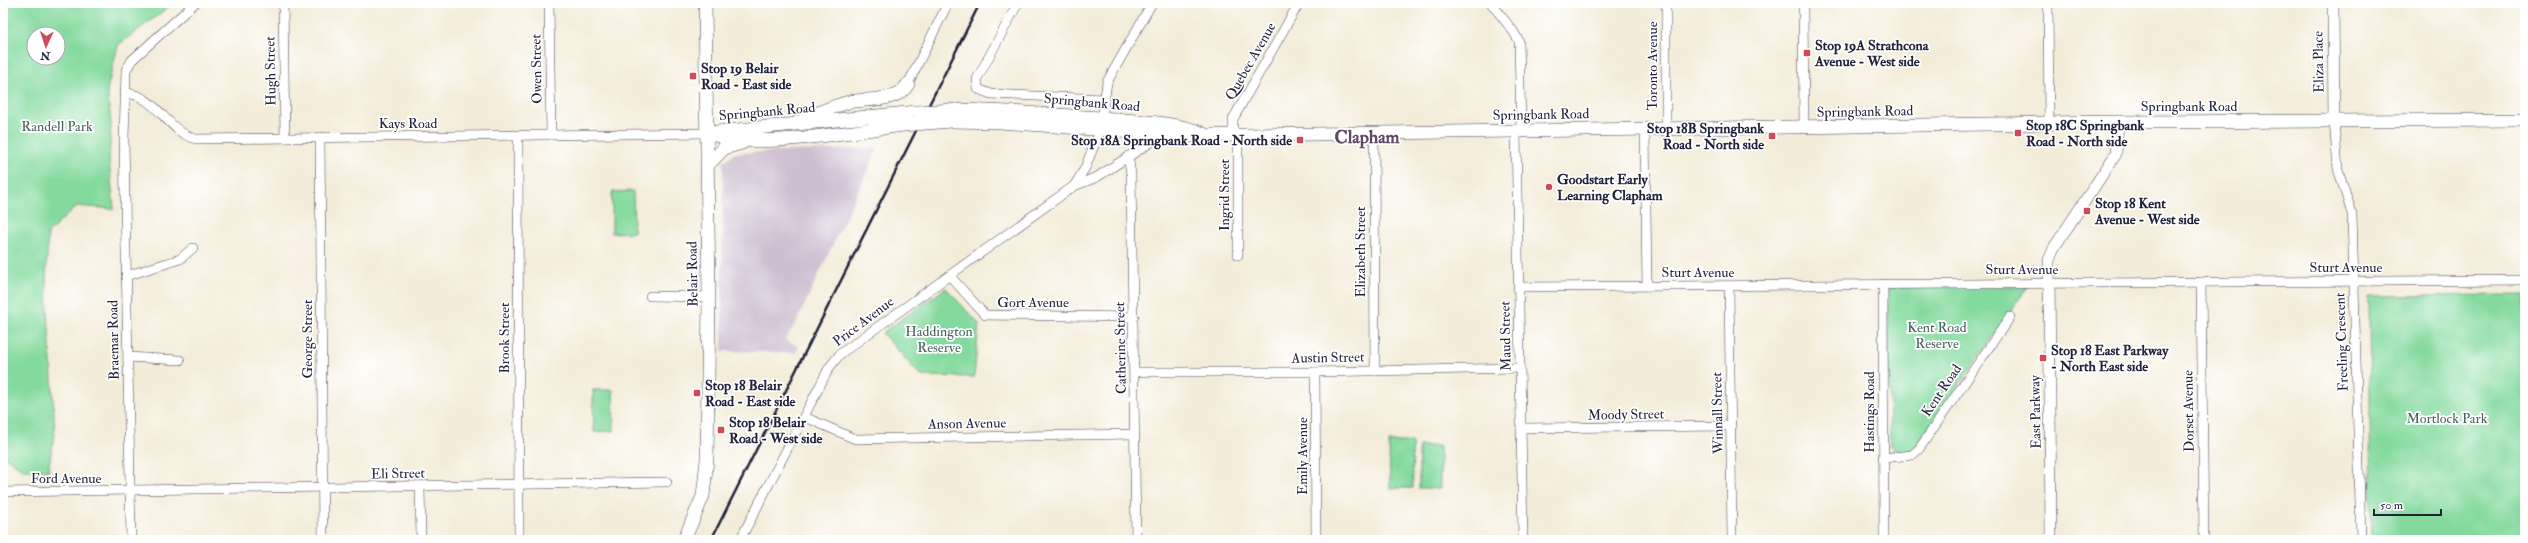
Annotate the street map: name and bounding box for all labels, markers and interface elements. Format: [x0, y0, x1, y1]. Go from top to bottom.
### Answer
street label: Quebec Avenue [1221, 19, 1280, 103]
street label: Toronto Avenue [1644, 21, 1661, 111]
north arrow [26, 26, 66, 66]
street label: Eliza Place [2309, 31, 2328, 93]
street label: Owen Street [527, 34, 546, 104]
street label: Hugh Street [261, 36, 280, 106]
place label: Stop 19A Strathcona Avenue - West side [1814, 37, 1930, 70]
marker: Stop 19A Strathcona Avenue - West side [1802, 48, 1812, 58]
text: N [39, 49, 52, 62]
place label: Stop 19 Belair Road - East side [701, 60, 792, 93]
marker: Stop 19 Belair Road - East side [688, 71, 698, 81]
street label: Springbank Road [1043, 90, 1141, 116]
street label: Springbank Road [2141, 98, 2237, 116]
street label: Springbank Road [718, 99, 816, 125]
street label: Springbank Road [1817, 102, 1914, 122]
street label: Springbank Road [1493, 105, 1590, 125]
street label: Kays Road [379, 115, 437, 133]
place label: Stop 18C Springbank Road - North side [2026, 117, 2145, 150]
park label: Randell Park [21, 118, 93, 135]
place label: Stop 18B Springbank Road - North side [1647, 120, 1764, 153]
district label: Clapham [1335, 126, 1401, 149]
marker: Stop 18C Springbank Road - North side [2013, 128, 2023, 138]
marker: Stop 18B Springbank Road - North side [1767, 131, 1777, 141]
place label: Stop 18A Springbank Road - North side [1071, 132, 1292, 150]
marker: Stop 18A Springbank Road - North side [1295, 135, 1305, 145]
street label: Ingrid Street [1216, 158, 1233, 231]
place label: Goodstart Early Learning Clapham [1557, 171, 1663, 205]
marker: Goodstart Early Learning Clapham [1544, 182, 1554, 192]
place label: Stop 18 Kent Avenue - West side [2094, 195, 2200, 228]
street label: Elizabeth Street [1352, 206, 1369, 298]
marker: Stop 18 Kent Avenue - West side [2082, 206, 2092, 216]
street label: Belair Road [683, 241, 702, 307]
street label: Sturt Avenue [2310, 259, 2383, 276]
street label: Sturt Avenue [1986, 261, 2059, 278]
street label: Sturt Avenue [1662, 264, 1735, 281]
street label: Freeling Crescent [2331, 292, 2352, 392]
street label: Price Avenue [829, 293, 897, 350]
street label: Gort Avenue [997, 294, 1069, 311]
street label: George Street [299, 299, 316, 378]
street label: Braemar Road [104, 300, 123, 380]
street label: Maud Street [1496, 300, 1515, 371]
street label: Catherine Street [1111, 301, 1130, 394]
street label: Brook Street [496, 302, 513, 374]
park label: Kent Road Reserve [1907, 319, 1967, 352]
park label: Haddington Reserve [905, 323, 973, 356]
place label: Stop 18 East Parkway - North East side [2051, 342, 2169, 375]
street label: Austin Street [1290, 348, 1365, 367]
marker: Stop 18 East Parkway - North East side [2038, 353, 2048, 363]
street label: Kent Road [1918, 361, 1965, 420]
street label: Dorset Avenue [2179, 370, 2198, 452]
street label: Winnall Street [1708, 371, 1727, 455]
street label: Hastings Road [1861, 371, 1878, 453]
street label: East Parkway [2026, 374, 2046, 449]
place label: Stop 18 Belair Road - East side [705, 377, 796, 410]
marker: Stop 18 Belair Road - East side [692, 388, 702, 398]
street label: Moody Street [1588, 405, 1665, 425]
park label: Mortlock Park [2407, 410, 2488, 427]
place label: Stop 18 Belair Road - West side [729, 414, 823, 447]
street label: Anson Avenue [927, 414, 1006, 433]
street label: Emily Avenue [1294, 417, 1312, 495]
marker: Stop 18 Belair Road - West side [716, 425, 726, 435]
street label: Eli Street [371, 465, 426, 482]
street label: Ford Avenue [31, 470, 101, 487]
scale bar [2374, 491, 2441, 517]
text: 50 m [2380, 498, 2404, 513]

